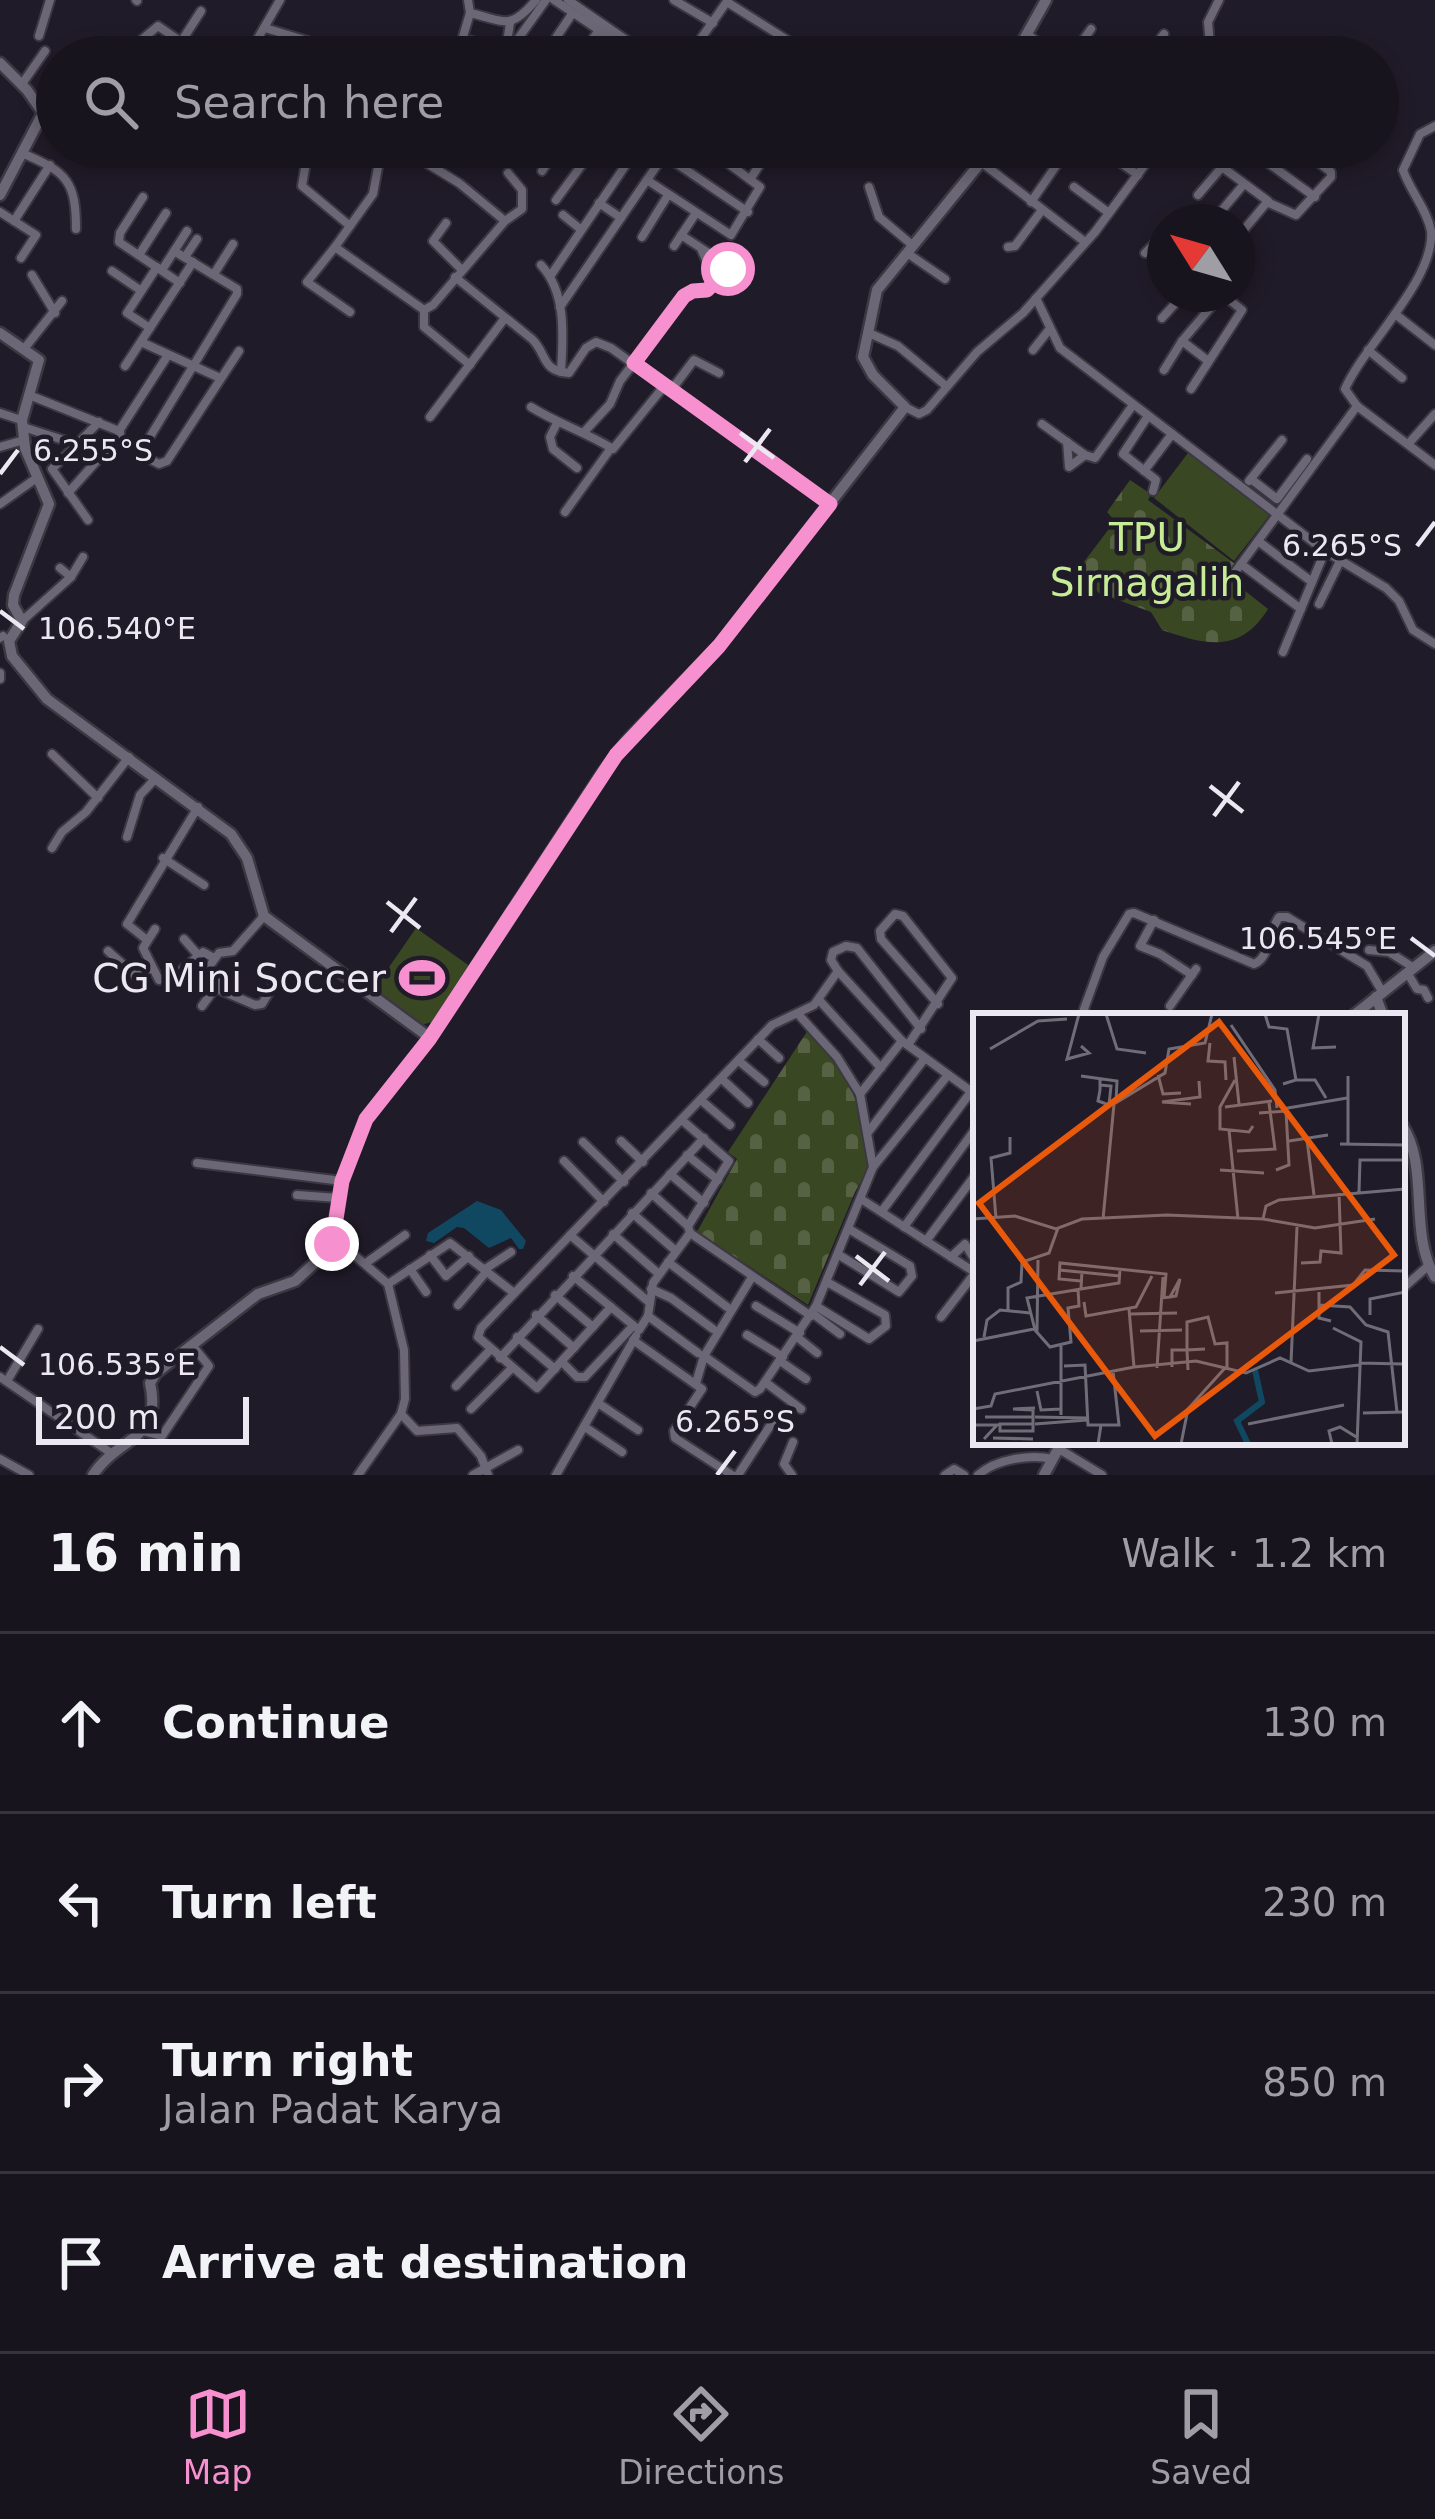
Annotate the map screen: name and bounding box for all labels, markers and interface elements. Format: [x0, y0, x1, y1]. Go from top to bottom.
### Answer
search box [36, 36, 1399, 168]
icon: search [78, 69, 144, 135]
text: Search here [174, 76, 444, 129]
north arrow [1147, 204, 1255, 312]
route start [701, 242, 755, 296]
text: 6.255°S [33, 433, 153, 468]
park label: TPU Sirnagalih [1050, 515, 1244, 605]
text: 6.265°S [1282, 528, 1402, 563]
text: 106.540°E [38, 611, 196, 646]
text: 106.545°E [1239, 921, 1397, 956]
sports icon: CG Mini Soccer [397, 953, 447, 1003]
place label: CG Mini Soccer [92, 956, 387, 1001]
inset map [973, 1013, 1405, 1445]
route end [305, 1217, 359, 1271]
text: 106.535°E [38, 1347, 196, 1382]
scale bar [36, 1391, 249, 1444]
text: 200 m [54, 1398, 160, 1437]
text: 6.265°S [675, 1404, 795, 1439]
text: 16 min [48, 1524, 244, 1583]
text: Walk · 1.2 km [1121, 1531, 1387, 1576]
icon: ahead [48, 1690, 114, 1756]
text: Continue [162, 1696, 390, 1749]
text: 130 m [1262, 1700, 1387, 1745]
icon: left [48, 1870, 114, 1936]
text: Turn left [162, 1876, 377, 1929]
text: 230 m [1262, 1880, 1387, 1925]
text: Turn right [162, 2034, 413, 2087]
icon: right [48, 2050, 114, 2116]
text: 850 m [1262, 2060, 1387, 2105]
text: Jalan Padat Karya [162, 2087, 503, 2132]
icon: arrive [48, 2230, 114, 2296]
text: Arrive at destination [162, 2236, 688, 2289]
tab: Map [183, 2381, 253, 2492]
tab: Directions [618, 2381, 784, 2492]
tab: Saved [1150, 2381, 1252, 2492]

